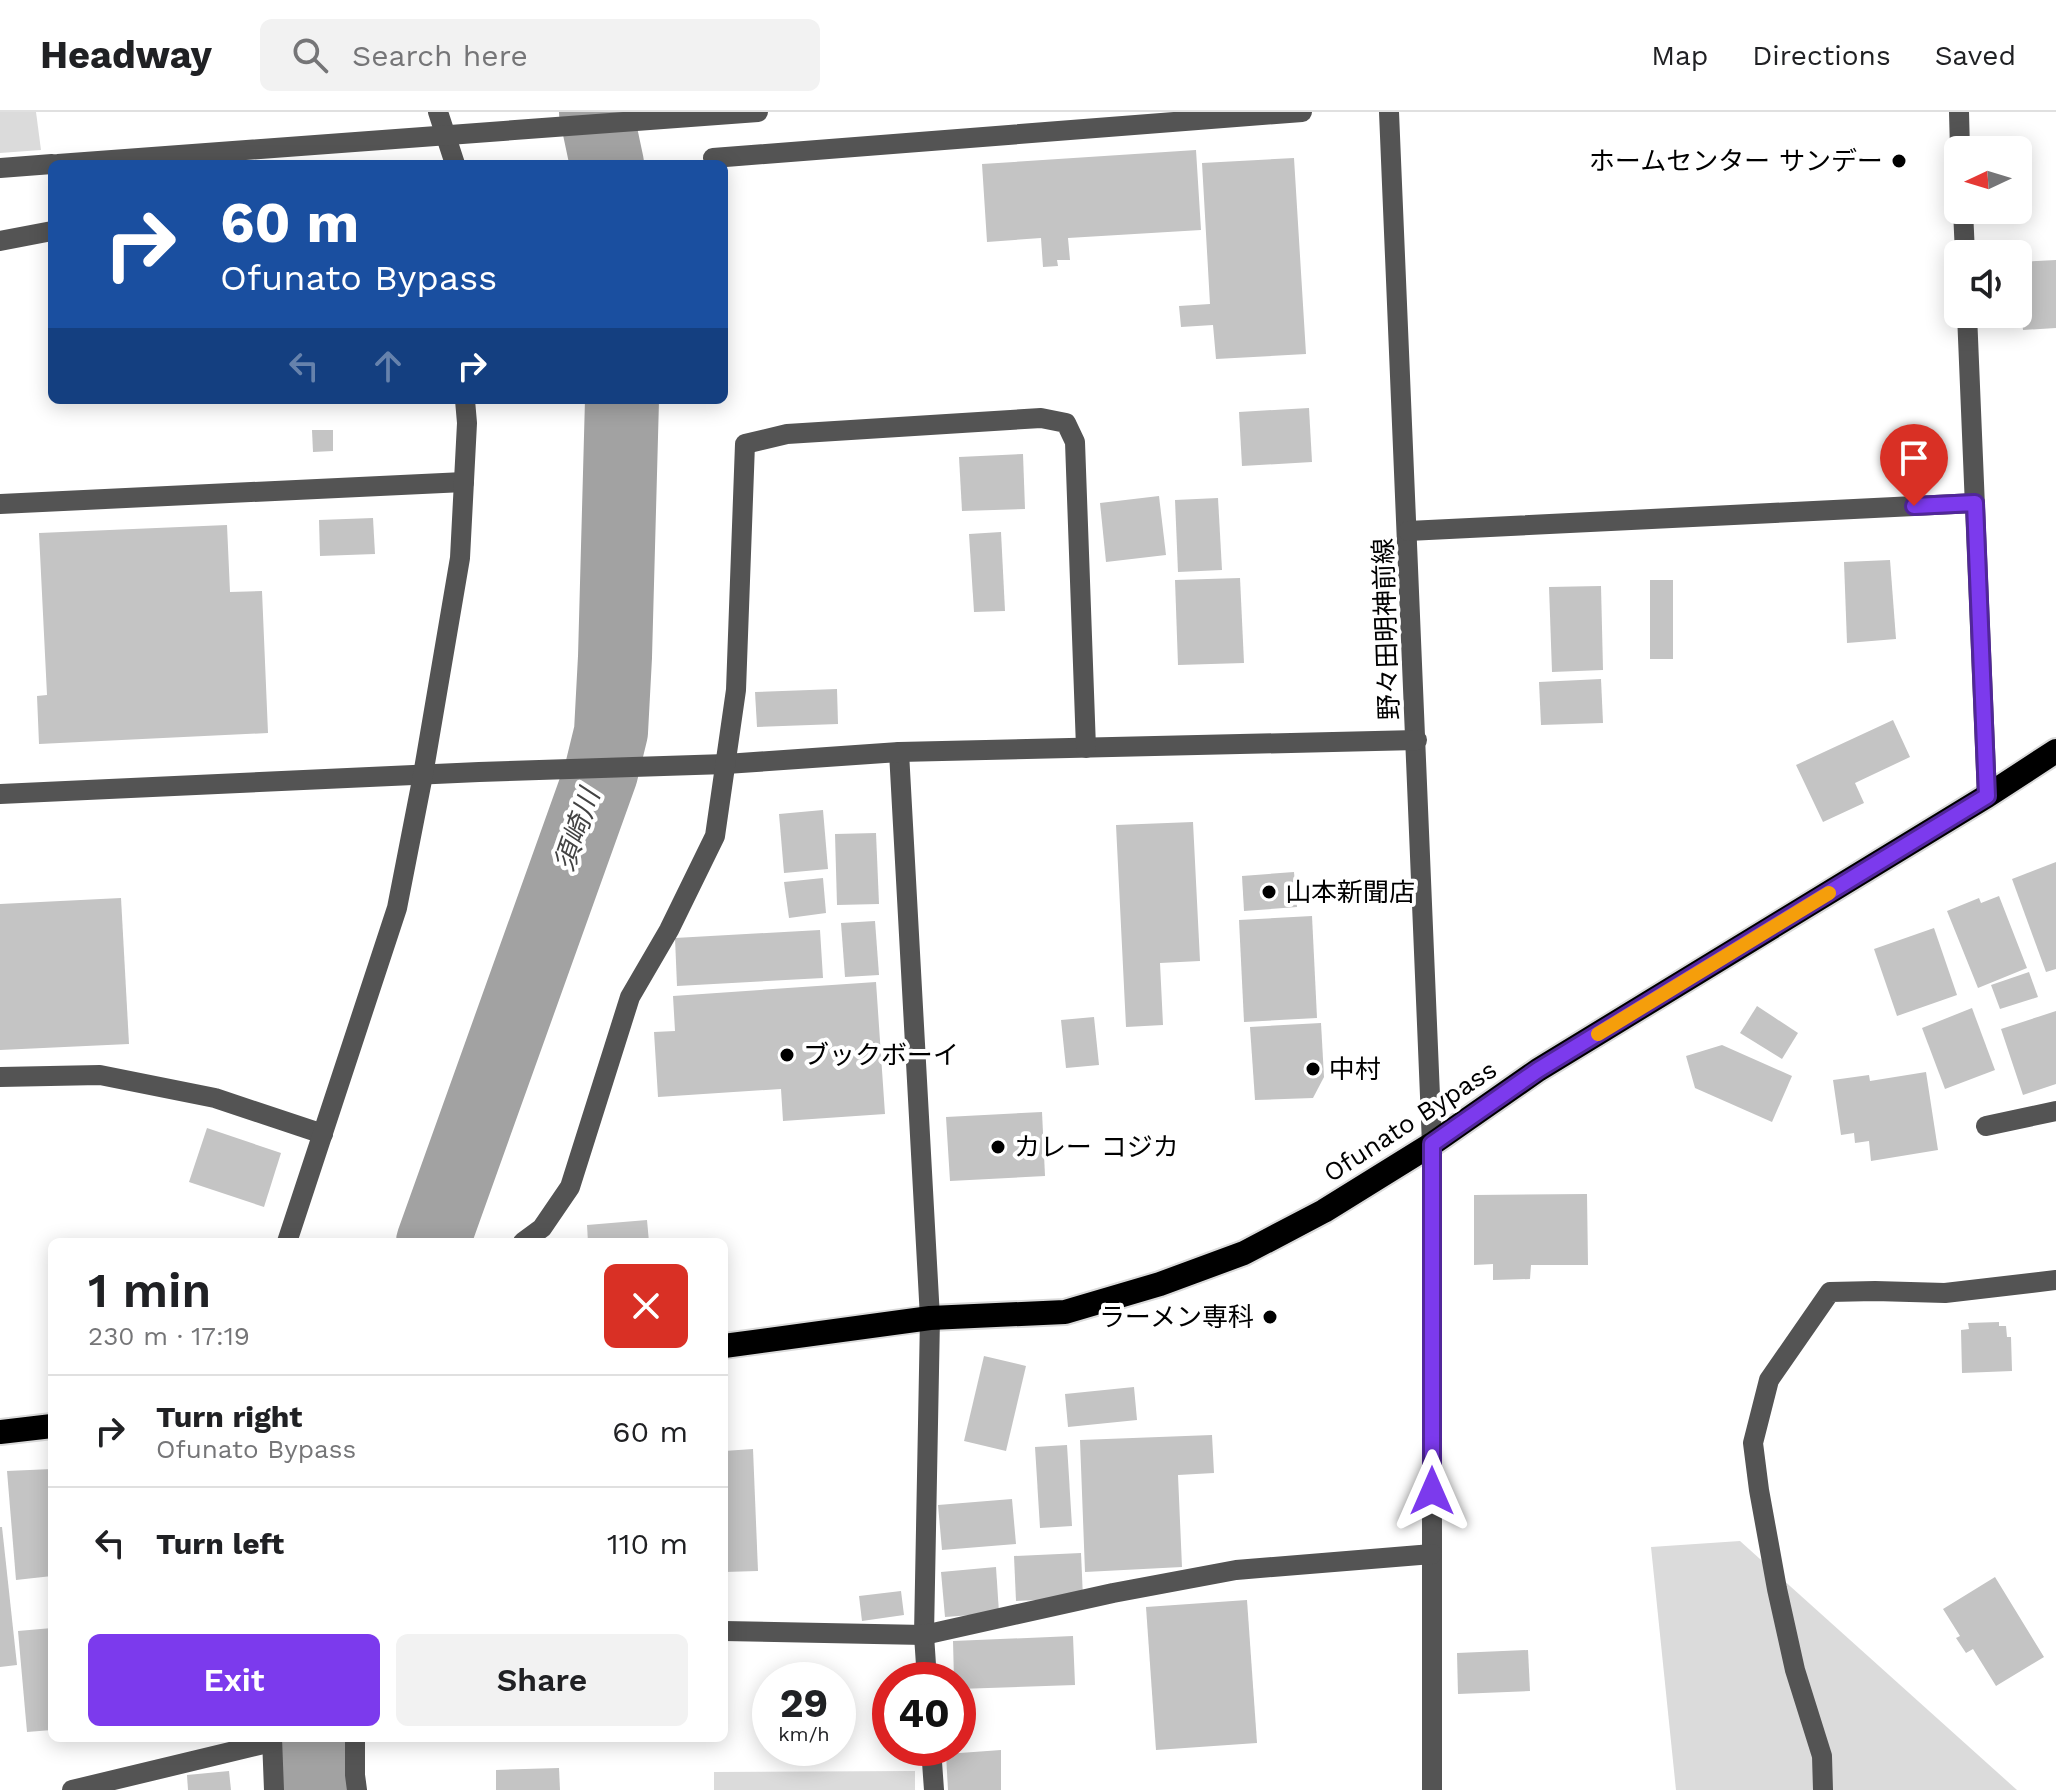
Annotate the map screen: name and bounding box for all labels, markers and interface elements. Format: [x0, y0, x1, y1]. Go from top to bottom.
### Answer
search box [260, 19, 820, 91]
text: Headway [40, 33, 212, 77]
icon: search [288, 33, 332, 77]
text: Search here [352, 38, 528, 73]
text: Map [1651, 39, 1708, 72]
text: Directions [1752, 39, 1891, 72]
text: Saved [1935, 39, 2016, 72]
north arrow [1944, 136, 2032, 224]
map controls [1944, 136, 2032, 328]
place label: ホームセンター サンデー [1589, 146, 1883, 176]
marker: ホームセンター サンデー [1890, 152, 1908, 170]
text: 60 m [220, 190, 359, 256]
icon: right [88, 192, 192, 296]
button: sound [1944, 240, 2032, 328]
text: Ofunato Bypass [220, 257, 497, 299]
icon: left [282, 344, 326, 388]
icon: ahead [366, 344, 410, 388]
icon: right [450, 344, 494, 388]
pin [1880, 424, 1948, 506]
icon: arrive [1892, 436, 1936, 480]
street label: 野々田明神前線 [1368, 538, 1404, 720]
water label: 須崎川 [548, 782, 607, 875]
place label: 山本新聞店 [1285, 877, 1415, 907]
marker: 山本新聞店 [1260, 883, 1278, 901]
place label: ブックボーイ [803, 1040, 959, 1070]
marker: ブックボーイ [778, 1046, 796, 1064]
street label: Ofunato Bypass [1318, 1054, 1502, 1188]
place label: 中村 [1329, 1054, 1381, 1084]
marker: 中村 [1304, 1060, 1322, 1078]
place label: カレー コジカ [1014, 1132, 1179, 1162]
marker: カレー コジカ [989, 1138, 1007, 1156]
text: 1 min [88, 1262, 211, 1319]
button: close [604, 1264, 688, 1348]
place label: ラーメン専科 [1099, 1302, 1254, 1332]
marker: ラーメン専科 [1261, 1308, 1279, 1326]
text: 230 m · 17:19 [88, 1321, 250, 1351]
text: Turn right [156, 1399, 302, 1434]
icon: right [88, 1409, 132, 1453]
text: 60 m [612, 1414, 688, 1449]
text: Ofunato Bypass [156, 1434, 356, 1464]
position arrow [1390, 1449, 1474, 1533]
icon: left [88, 1521, 132, 1565]
text: Turn left [156, 1526, 284, 1561]
text: 110 m [607, 1526, 688, 1561]
button: Exit [88, 1634, 380, 1726]
button: Share [396, 1634, 688, 1726]
speed limit sign: 40 [872, 1662, 976, 1766]
text: 29 [780, 1680, 828, 1727]
text: km/h [778, 1722, 830, 1746]

